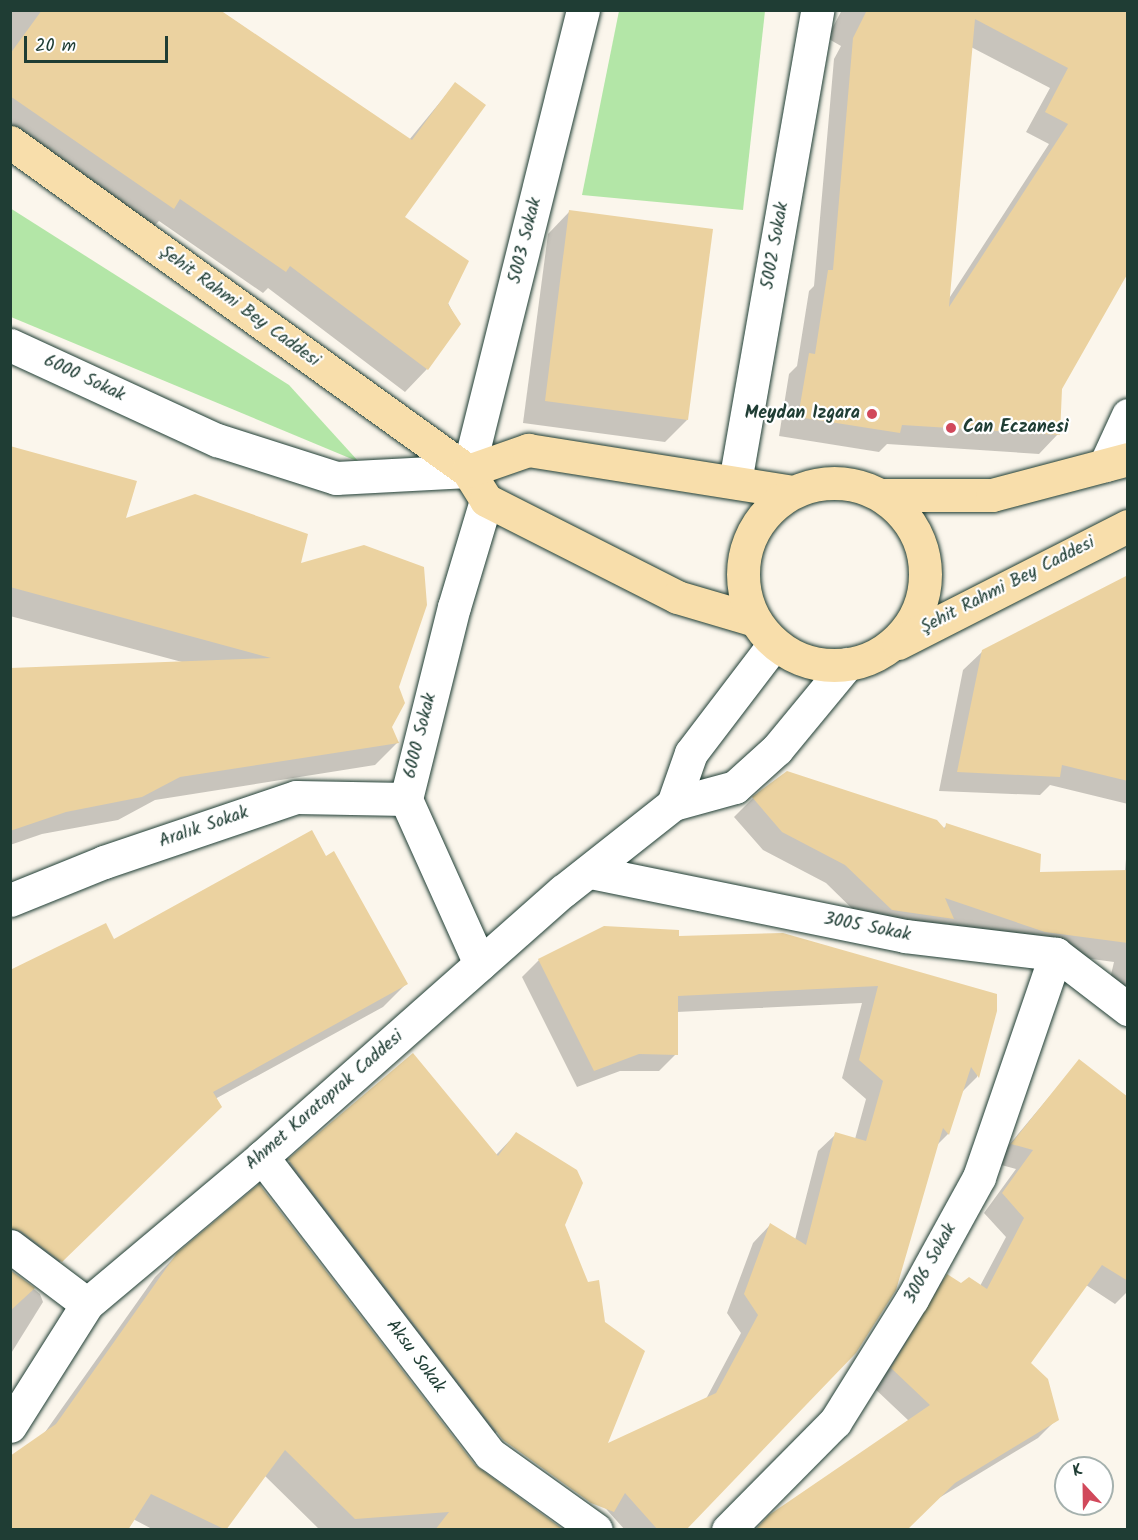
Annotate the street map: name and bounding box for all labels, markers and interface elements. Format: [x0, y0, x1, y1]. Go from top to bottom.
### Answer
scale bar [27, 24, 171, 62]
text: 20 m [35, 32, 76, 61]
street label: 5003 Sokak [505, 196, 547, 286]
street label: 5002 Sokak [758, 201, 794, 291]
street label: Şehit Rahmi Bey Caddesi [155, 242, 323, 372]
street label: 6000 Sokak [40, 351, 128, 407]
place label: Meydan Izgara [745, 403, 860, 425]
marker: Meydan Izgara [865, 407, 879, 421]
place label: Can Eczanesi [963, 417, 1069, 439]
marker: Can Eczanesi [944, 421, 958, 435]
street label: Şehit Rahmi Bey Caddesi [917, 533, 1099, 639]
street label: 6000 Sokak [400, 691, 442, 781]
street label: Aralık Sokak [156, 803, 252, 853]
street label: 3005 Sokak [822, 909, 912, 947]
street label: Ahmet Karatoprak Caddesi [242, 1027, 408, 1175]
street label: 3006 Sokak [900, 1220, 962, 1308]
street label: Aksu Sokak [381, 1316, 449, 1398]
north arrow [1054, 1456, 1114, 1516]
text: K [1069, 1457, 1087, 1484]

